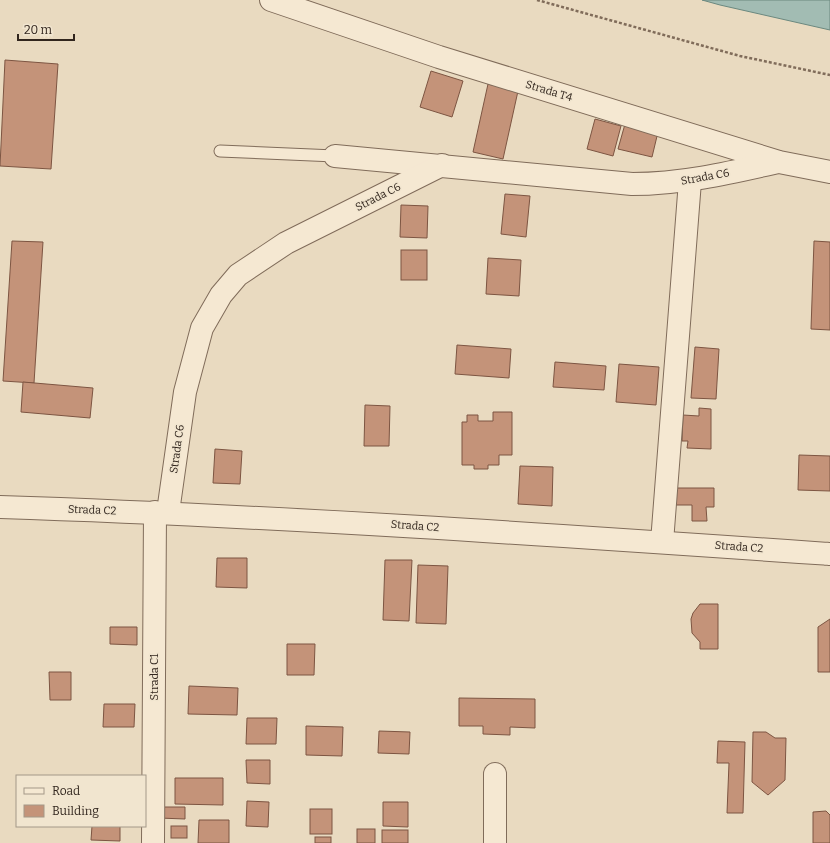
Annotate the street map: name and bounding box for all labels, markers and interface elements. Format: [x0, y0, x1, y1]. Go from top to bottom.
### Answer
scale bar [18, 16, 74, 42]
text: 20 m [24, 23, 53, 37]
street label: Strada T4 [524, 78, 575, 104]
street label: Strada C6 [680, 166, 730, 188]
street label: Strada C6 [353, 180, 403, 214]
street label: Strada C6 [167, 424, 187, 474]
street label: Strada C2 [68, 503, 116, 517]
street label: Strada C2 [390, 518, 440, 534]
street label: Strada C2 [714, 539, 764, 555]
street label: Strada C1 [148, 653, 161, 701]
legend [16, 775, 146, 827]
text: Road [52, 784, 80, 798]
text: Building [52, 804, 99, 818]

